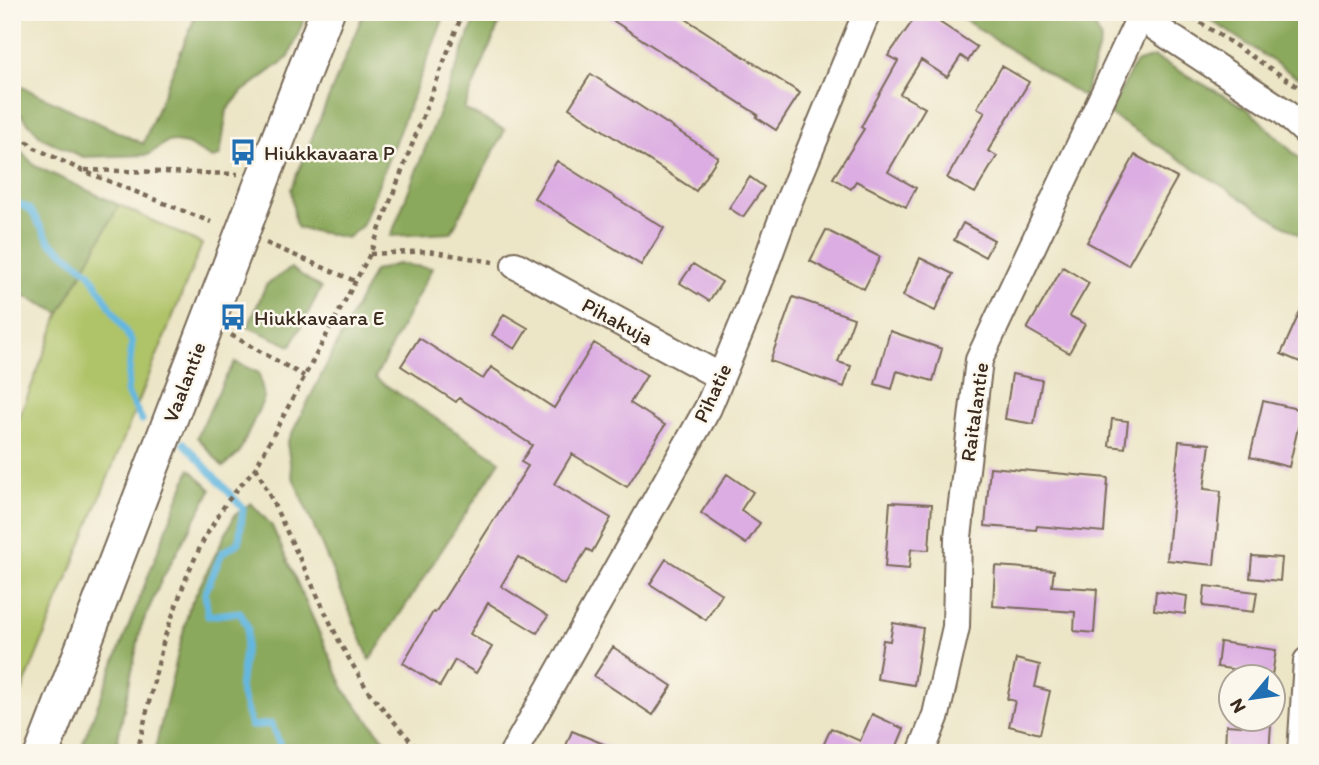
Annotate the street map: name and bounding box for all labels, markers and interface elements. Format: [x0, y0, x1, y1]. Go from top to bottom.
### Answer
bus stop icon: Hiukkavaara P [228, 137, 258, 167]
place label: Hiukkavaara P [264, 140, 395, 165]
street label: Pihakuja [578, 292, 658, 350]
bus stop icon: Hiukkavaara E [218, 302, 248, 332]
place label: Hiukkavaara E [254, 305, 384, 330]
street label: Vaalantie [157, 338, 211, 426]
street label: Pihatie [688, 360, 736, 426]
street label: Raitalantie [955, 361, 993, 463]
north arrow [1218, 664, 1288, 734]
text: N [1224, 695, 1251, 717]

